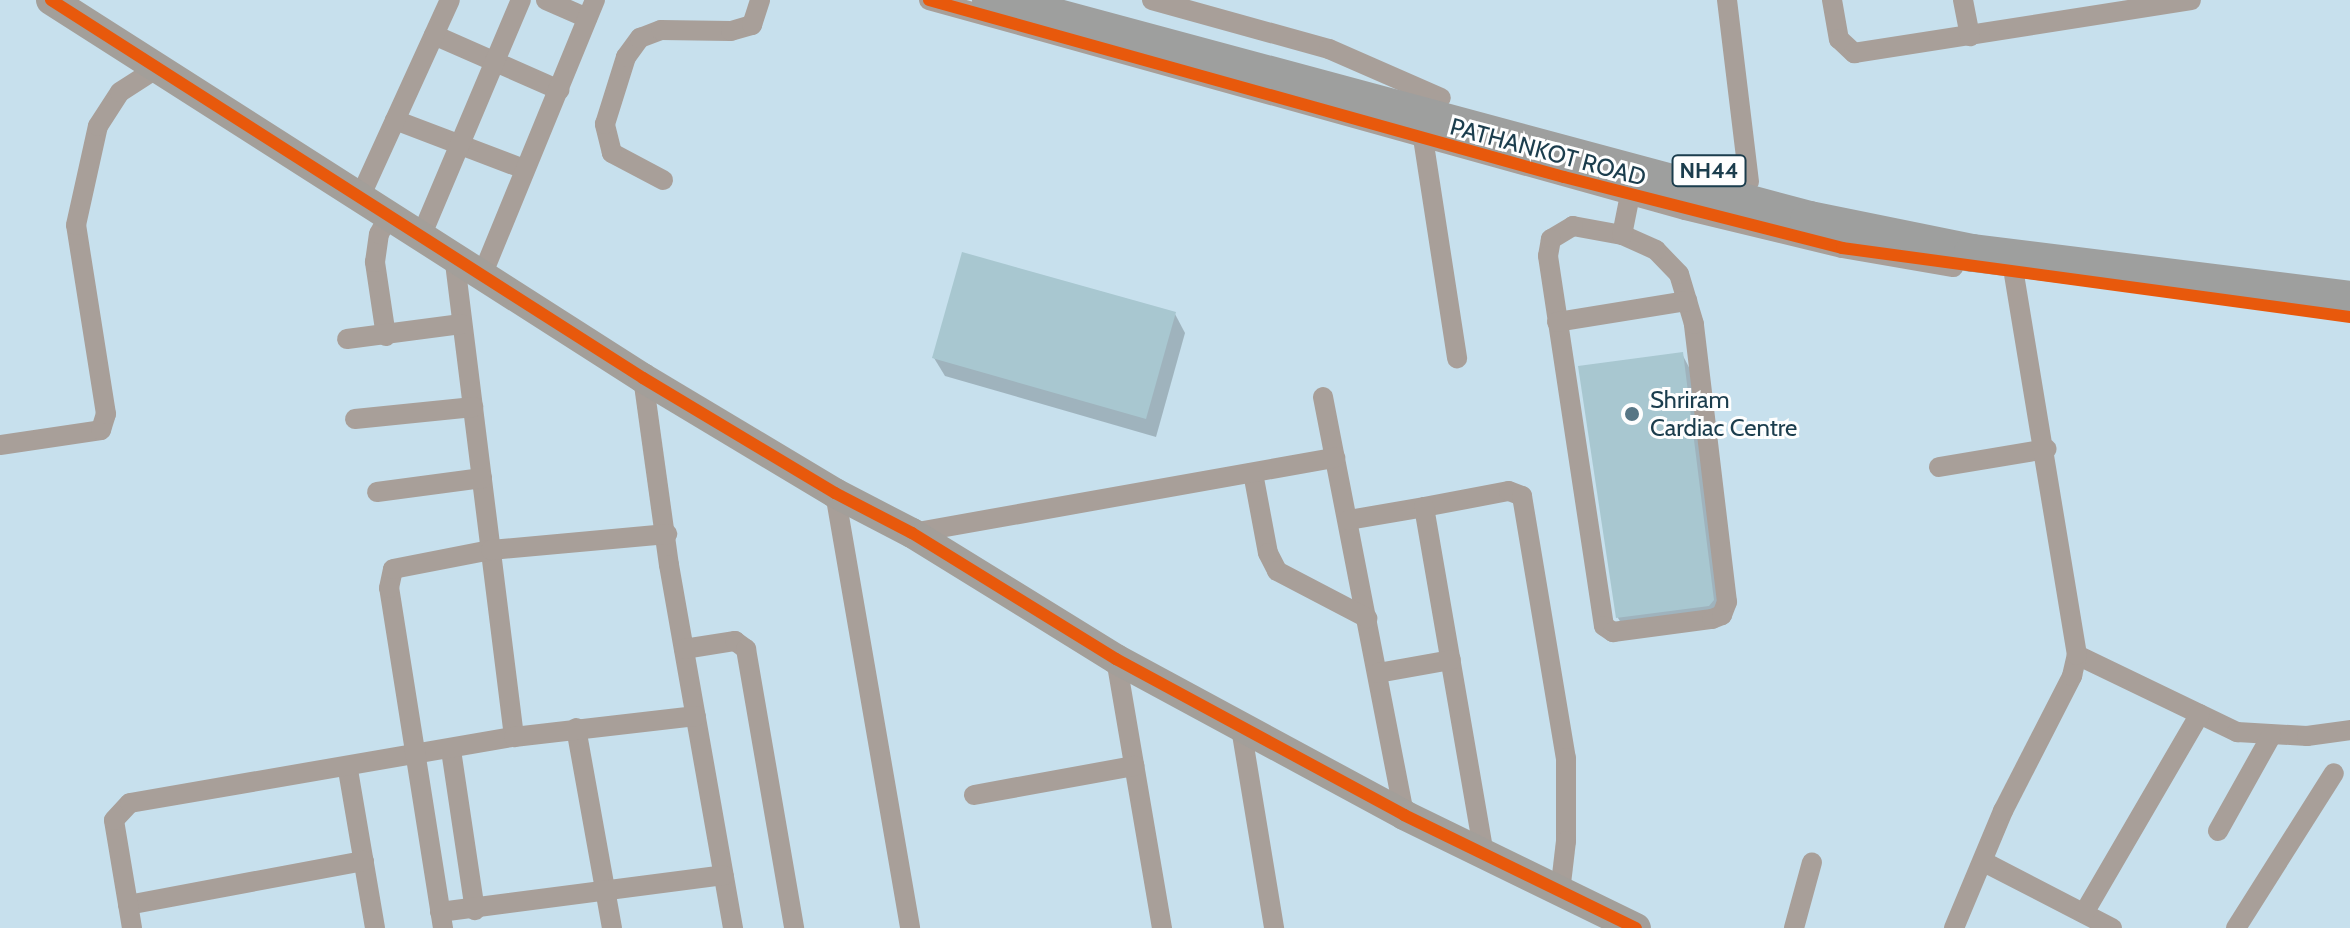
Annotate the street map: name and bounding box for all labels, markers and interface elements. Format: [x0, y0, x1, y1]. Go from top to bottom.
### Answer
street label: PATHANKOT ROAD [1447, 112, 1649, 192]
road number: NH44 [1671, 153, 1747, 189]
place label: Shriram Cardiac Centre [1650, 386, 1797, 442]
marker: Shriram Cardiac Centre [1621, 403, 1643, 425]

